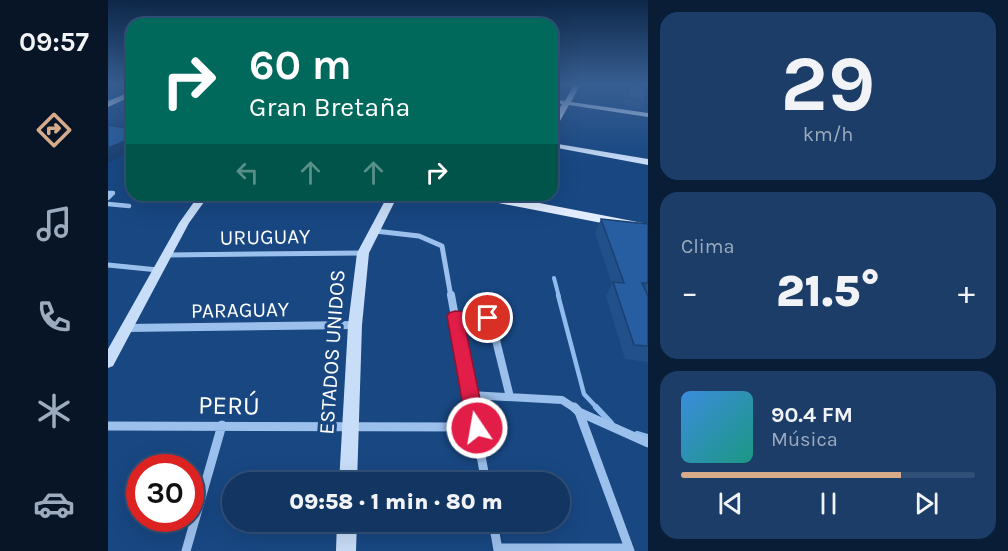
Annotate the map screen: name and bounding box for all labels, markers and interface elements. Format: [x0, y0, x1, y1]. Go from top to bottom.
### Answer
text: 09:57 [19, 26, 89, 58]
text: 29 [781, 38, 875, 130]
text: 60 m [249, 40, 352, 90]
icon: right [150, 42, 228, 120]
text: Gran Bretaña [249, 91, 410, 123]
icon: directions [33, 109, 75, 151]
text: km/h [803, 123, 853, 146]
icon: left [231, 156, 264, 189]
icon: ahead [294, 156, 327, 189]
icon: ahead [357, 156, 390, 189]
icon: right [420, 156, 453, 189]
icon: music [33, 203, 75, 245]
street label: URUGUAY [220, 224, 311, 250]
text: Clima [681, 235, 735, 258]
text: 21.5° [776, 265, 880, 317]
street label: ESTADOS UNIDOS [314, 269, 350, 435]
text: − [681, 273, 698, 311]
text: + [958, 273, 975, 311]
pin [462, 292, 513, 343]
icon: phone [33, 296, 75, 338]
street label: PARAGUAY [191, 297, 290, 323]
icon: arrive [471, 301, 504, 334]
street label: PERÚ [198, 388, 260, 422]
icon: climate [33, 390, 75, 432]
position arrow [445, 396, 509, 460]
text: 90.4 FM [771, 402, 853, 428]
text: Música [771, 428, 838, 451]
speed limit sign: 30 [126, 454, 204, 532]
icon: car [33, 483, 75, 525]
icon: previous [714, 487, 747, 520]
icon: pause [812, 487, 845, 520]
icon: next [910, 487, 943, 520]
text: 09:58 · 1 min · 80 m [289, 489, 503, 515]

